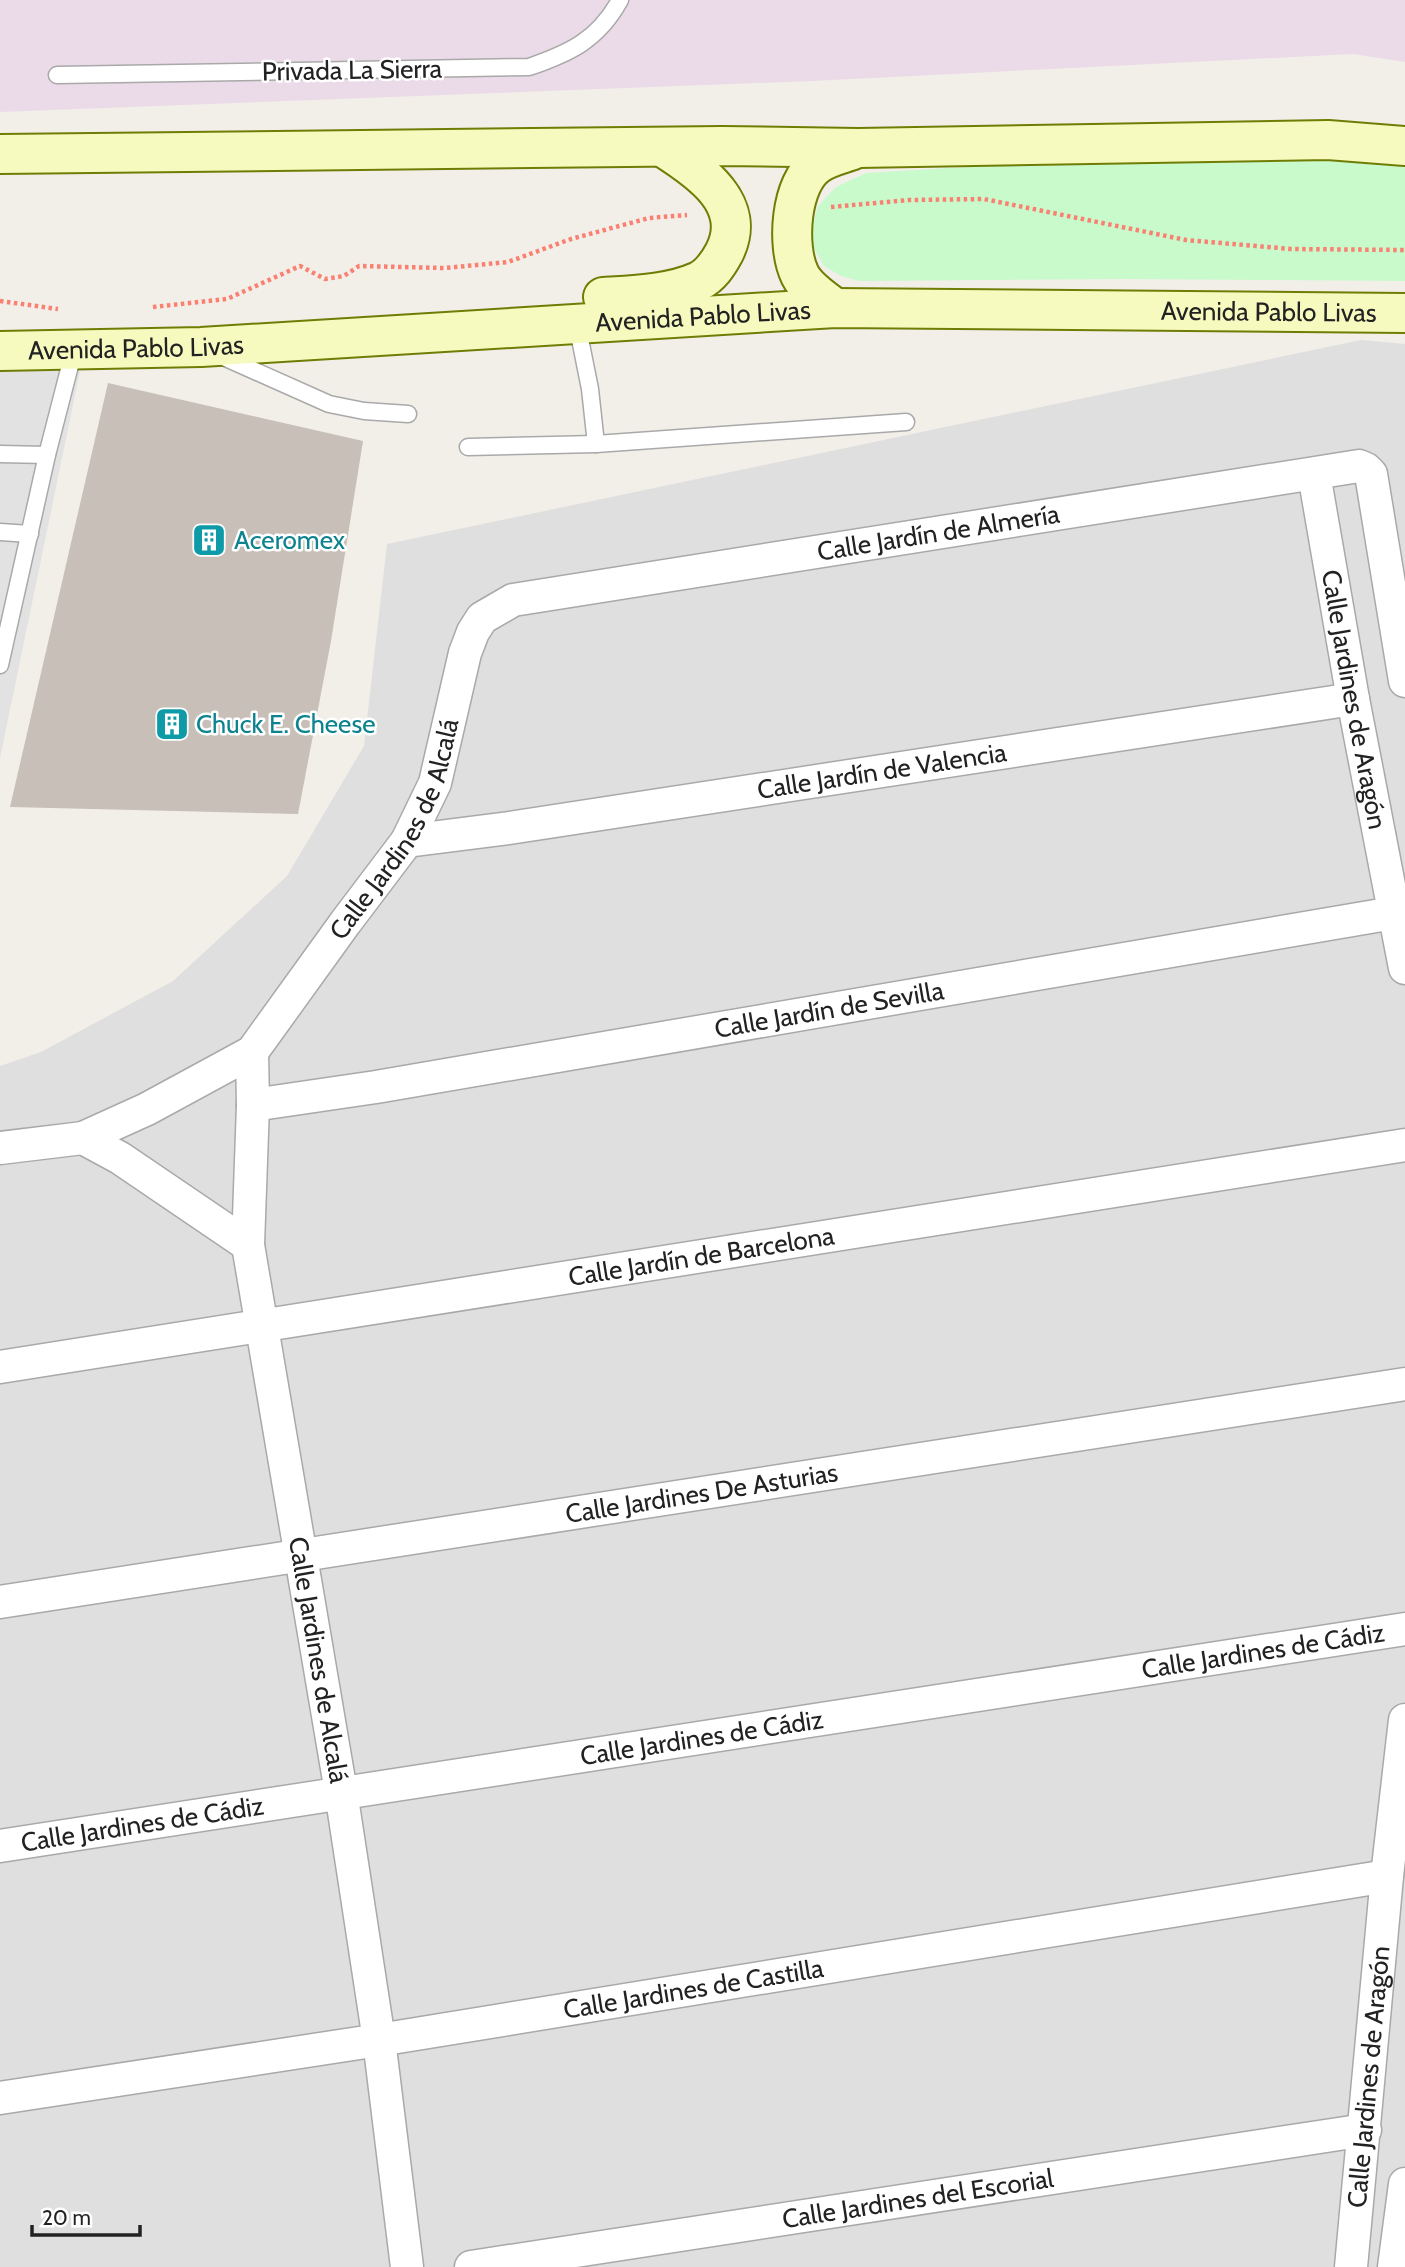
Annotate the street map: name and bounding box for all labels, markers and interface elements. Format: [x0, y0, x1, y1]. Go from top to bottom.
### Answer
street label: Privada La Sierra [262, 52, 443, 88]
street label: Avenida Pablo Livas [594, 294, 812, 339]
street label: Avenida Pablo Livas [1161, 295, 1377, 329]
street label: Avenida Pablo Livas [28, 328, 245, 366]
street label: Calle Jardín de Almería [815, 498, 1062, 568]
building icon: Aceromex [190, 521, 228, 559]
place label: Aceromex [234, 524, 346, 556]
street label: Calle Jardines de Aragón [1315, 567, 1394, 832]
building icon: Chuck E. Cheese [153, 705, 191, 743]
place label: Chuck E. Cheese [196, 708, 376, 740]
street label: Calle Jardines de Alcalá [322, 715, 465, 946]
street label: Calle Jardín de Valencia [755, 736, 1009, 806]
street label: Calle Jardín de Sevilla [712, 974, 947, 1045]
street label: Calle Jardín de Barcelona [566, 1219, 837, 1293]
street label: Calle Jardines De Asturias [563, 1456, 840, 1530]
street label: Calle Jardines de Alcalá [282, 1534, 355, 1786]
street label: Calle Jardines de Cádiz [1139, 1616, 1387, 1685]
street label: Calle Jardines de Cádiz [578, 1703, 825, 1772]
street label: Calle Jardines de Cádiz [19, 1789, 266, 1859]
street label: Calle Jardines de Aragón [1341, 1944, 1397, 2209]
street label: Calle Jardines de Castilla [561, 1952, 826, 2026]
street label: Calle Jardines del Escorial [780, 2162, 1056, 2235]
scale bar [32, 2194, 140, 2238]
text: 20 m [42, 2205, 91, 2230]

